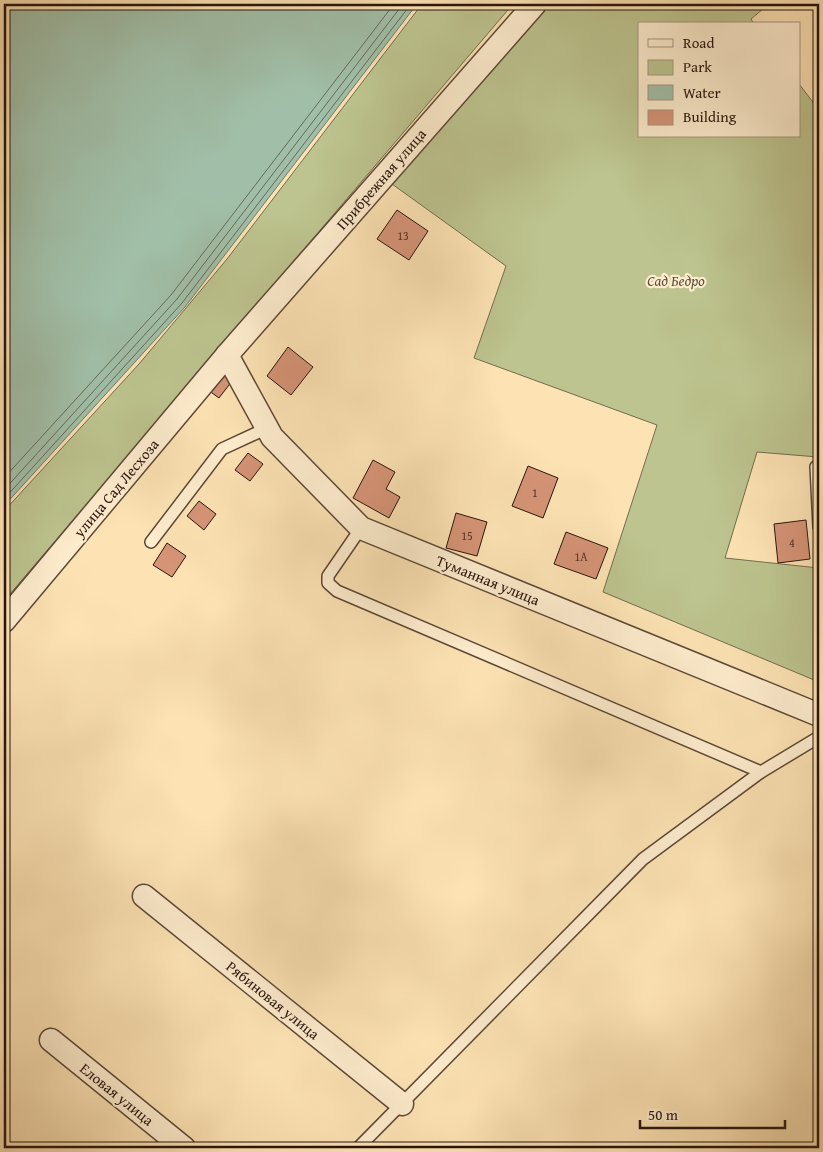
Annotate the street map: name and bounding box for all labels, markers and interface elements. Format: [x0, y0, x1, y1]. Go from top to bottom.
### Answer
legend [638, 22, 800, 138]
text: Road [683, 32, 714, 53]
text: Park [683, 56, 712, 77]
text: Water [683, 82, 721, 103]
text: Building [683, 106, 737, 127]
street label: Прибрежная улица [331, 123, 431, 234]
house number: 13 [397, 227, 409, 244]
park label: Сад Бедро [647, 270, 705, 291]
street label: улица Сад Лесхоза [68, 434, 164, 543]
house number: 1 [532, 484, 538, 501]
house number: 15 [461, 527, 473, 544]
house number: 4 [789, 534, 795, 551]
house number: 1А [574, 548, 588, 565]
street label: Туманная улица [433, 550, 544, 611]
street label: Рябиновая улица [222, 956, 325, 1045]
street label: Еловая улица [76, 1058, 159, 1131]
scale bar [640, 1097, 786, 1129]
text: 50 m [648, 1104, 679, 1125]

